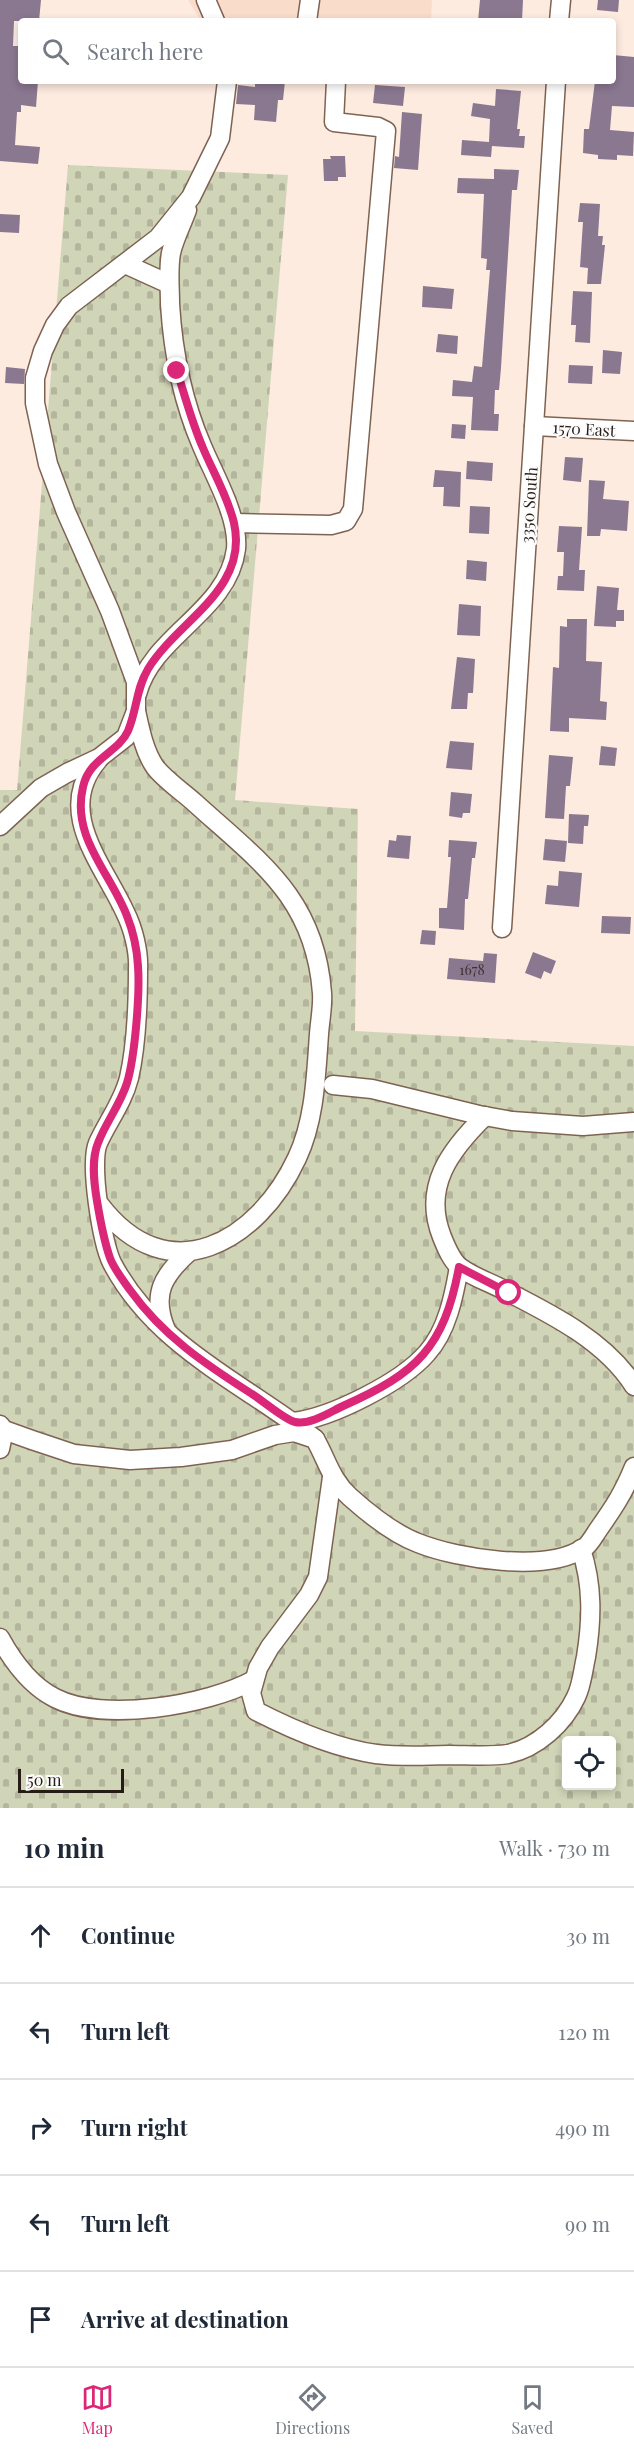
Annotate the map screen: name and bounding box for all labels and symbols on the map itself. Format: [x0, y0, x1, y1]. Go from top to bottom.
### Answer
route end [163, 357, 189, 383]
street label: 1570 East [552, 416, 616, 441]
street label: 3350 South [515, 466, 542, 544]
house number: 1678 [459, 960, 485, 979]
route start [495, 1279, 521, 1305]
scale bar [18, 1766, 124, 1794]

